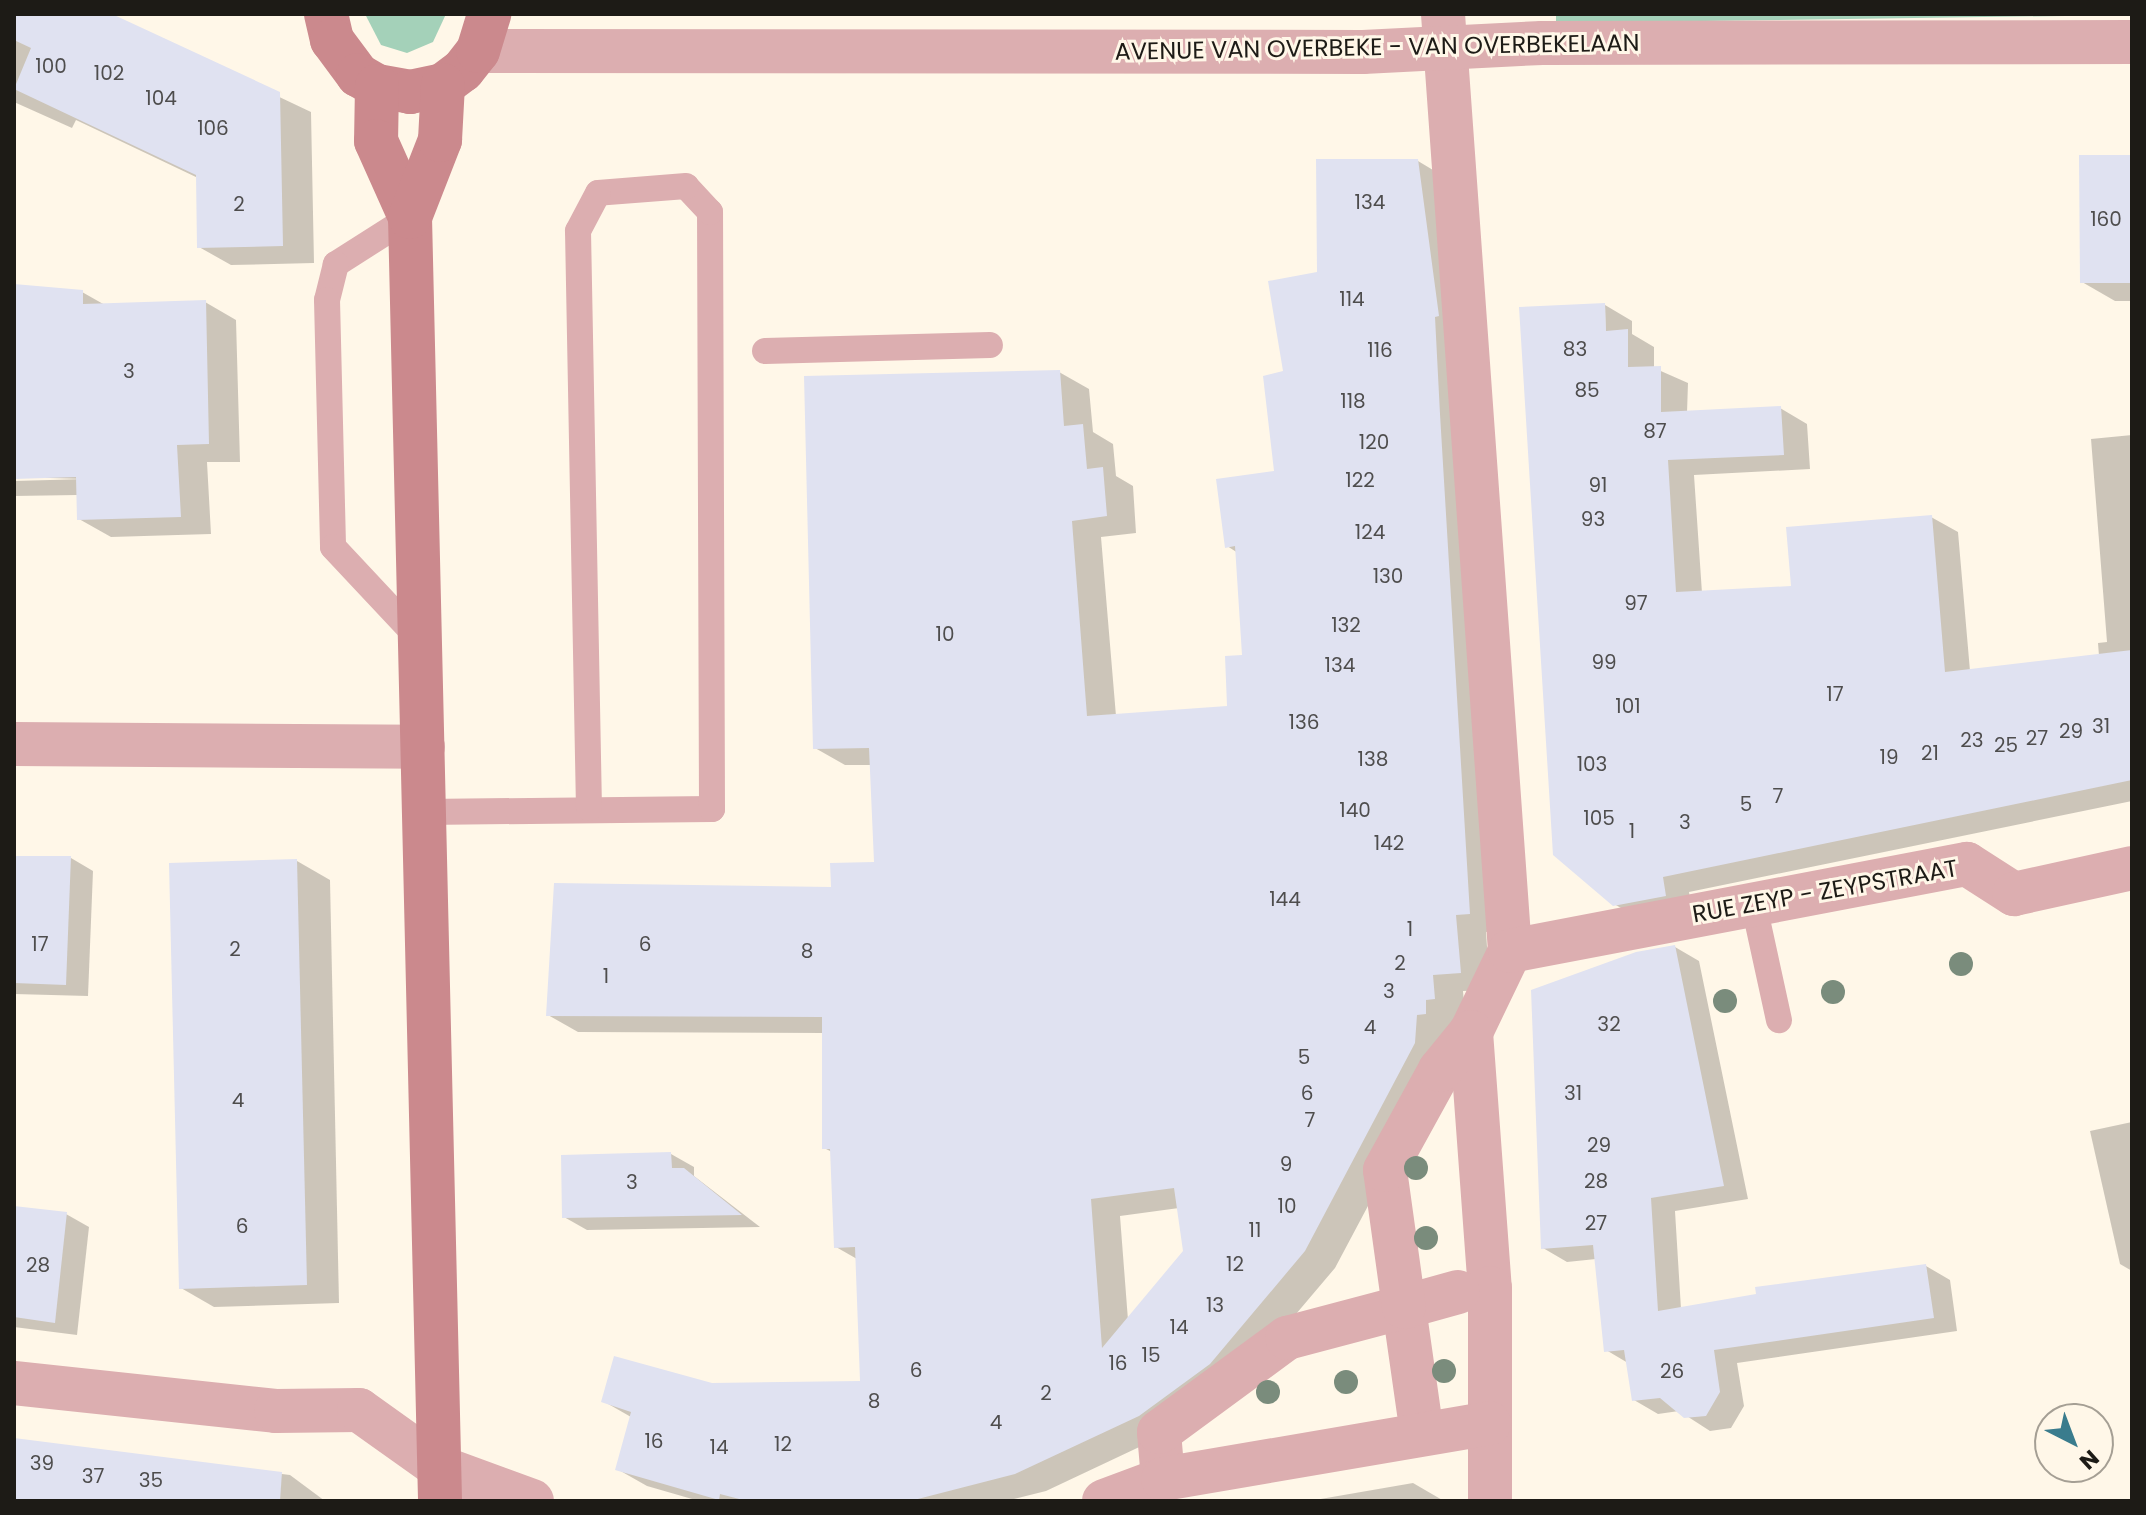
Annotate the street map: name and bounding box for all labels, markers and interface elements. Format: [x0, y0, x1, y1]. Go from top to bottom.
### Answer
street label: AVENUE VAN OVERBEKE - VAN OVERBEKELAAN [1114, 28, 1640, 66]
house number: 100 [35, 54, 67, 78]
house number: 102 [94, 61, 124, 85]
house number: 104 [145, 86, 177, 110]
house number: 106 [197, 116, 229, 140]
house number: 134 [1355, 190, 1385, 214]
house number: 2 [233, 192, 245, 216]
house number: 160 [2090, 207, 2122, 231]
house number: 114 [1339, 287, 1365, 311]
house number: 83 [1563, 337, 1587, 361]
house number: 116 [1367, 338, 1393, 362]
house number: 3 [123, 359, 135, 383]
house number: 85 [1574, 378, 1600, 402]
house number: 118 [1340, 389, 1366, 413]
house number: 87 [1643, 419, 1667, 443]
house number: 120 [1359, 430, 1389, 454]
house number: 122 [1345, 468, 1375, 492]
house number: 91 [1589, 473, 1607, 497]
house number: 93 [1581, 507, 1605, 531]
house number: 124 [1355, 520, 1385, 544]
house number: 130 [1373, 564, 1403, 588]
house number: 97 [1624, 591, 1648, 615]
house number: 132 [1331, 613, 1361, 637]
house number: 10 [936, 622, 954, 646]
house number: 99 [1591, 650, 1617, 674]
house number: 134 [1325, 653, 1355, 677]
house number: 17 [1826, 682, 1844, 706]
house number: 101 [1615, 694, 1641, 718]
house number: 136 [1289, 710, 1319, 734]
house number: 31 [2092, 714, 2110, 738]
house number: 29 [2059, 719, 2083, 743]
house number: 27 [2026, 726, 2048, 750]
house number: 23 [1960, 728, 1984, 752]
house number: 25 [1994, 733, 2018, 757]
house number: 21 [1921, 741, 1939, 765]
house number: 19 [1880, 745, 1898, 769]
house number: 138 [1358, 747, 1388, 771]
house number: 103 [1577, 752, 1607, 776]
house number: 7 [1773, 784, 1783, 808]
house number: 5 [1740, 792, 1752, 816]
house number: 140 [1339, 798, 1371, 822]
house number: 105 [1583, 806, 1615, 830]
house number: 3 [1679, 810, 1691, 834]
house number: 1 [1629, 819, 1635, 843]
house number: 142 [1374, 831, 1404, 855]
street label: RUE ZEYP - ZEYPSTRAAT [1690, 853, 1960, 929]
house number: 144 [1269, 887, 1301, 911]
house number: 1 [1407, 917, 1413, 941]
house number: 17 [31, 932, 49, 956]
house number: 6 [639, 932, 651, 956]
house number: 2 [229, 937, 241, 961]
house number: 8 [801, 939, 813, 963]
house number: 2 [1394, 951, 1406, 975]
house number: 1 [603, 964, 609, 988]
house number: 3 [1383, 979, 1395, 1003]
house number: 32 [1597, 1012, 1621, 1036]
house number: 4 [1364, 1015, 1376, 1039]
house number: 5 [1298, 1045, 1310, 1069]
house number: 6 [1301, 1081, 1313, 1105]
house number: 31 [1564, 1081, 1582, 1105]
house number: 4 [232, 1088, 244, 1112]
house number: 7 [1305, 1108, 1315, 1132]
house number: 29 [1587, 1133, 1611, 1157]
house number: 9 [1280, 1152, 1292, 1176]
house number: 28 [1584, 1169, 1608, 1193]
house number: 3 [626, 1170, 638, 1194]
house number: 10 [1278, 1194, 1296, 1218]
house number: 27 [1585, 1211, 1607, 1235]
house number: 6 [236, 1214, 248, 1238]
house number: 11 [1249, 1218, 1261, 1242]
house number: 12 [1226, 1252, 1244, 1276]
house number: 28 [26, 1253, 50, 1277]
house number: 13 [1206, 1293, 1224, 1317]
house number: 14 [1170, 1315, 1188, 1339]
house number: 15 [1142, 1343, 1160, 1367]
house number: 16 [1108, 1351, 1128, 1375]
house number: 6 [910, 1358, 922, 1382]
house number: 26 [1660, 1359, 1684, 1383]
house number: 2 [1040, 1381, 1052, 1405]
house number: 8 [868, 1389, 880, 1413]
north arrow [2034, 1403, 2114, 1483]
house number: 4 [990, 1410, 1002, 1434]
house number: 16 [644, 1429, 664, 1453]
house number: 12 [774, 1432, 792, 1456]
house number: 14 [710, 1435, 728, 1459]
text: N [2073, 1443, 2106, 1477]
house number: 39 [30, 1451, 54, 1475]
house number: 37 [82, 1464, 104, 1488]
house number: 35 [139, 1468, 163, 1492]

